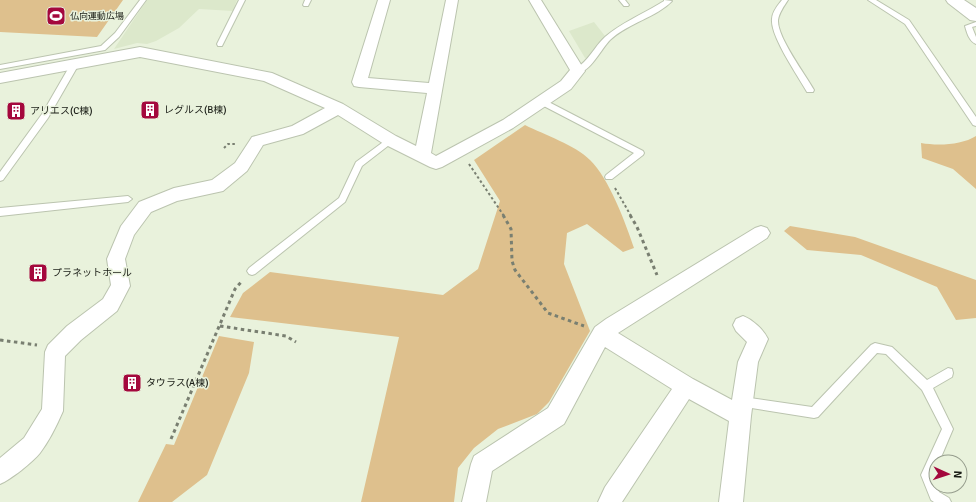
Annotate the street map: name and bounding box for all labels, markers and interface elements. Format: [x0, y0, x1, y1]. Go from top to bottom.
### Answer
sports icon: 仏向運動広場 [45, 5, 67, 27]
place label: 仏向運動広場 [70, 11, 124, 22]
building icon: レグルス(B棟) [139, 99, 161, 121]
building icon: アリエス(C棟) [5, 100, 27, 122]
place label: レグルス(B棟) [164, 104, 227, 116]
place label: アリエス(C棟) [30, 105, 93, 117]
building icon: プラネットホール [27, 262, 49, 284]
place label: プラネットホール [52, 267, 132, 279]
building icon: タウラス(A棟) [121, 372, 143, 394]
place label: タウラス(A棟) [146, 377, 209, 389]
north arrow [928, 454, 968, 494]
text: N [951, 470, 964, 479]

